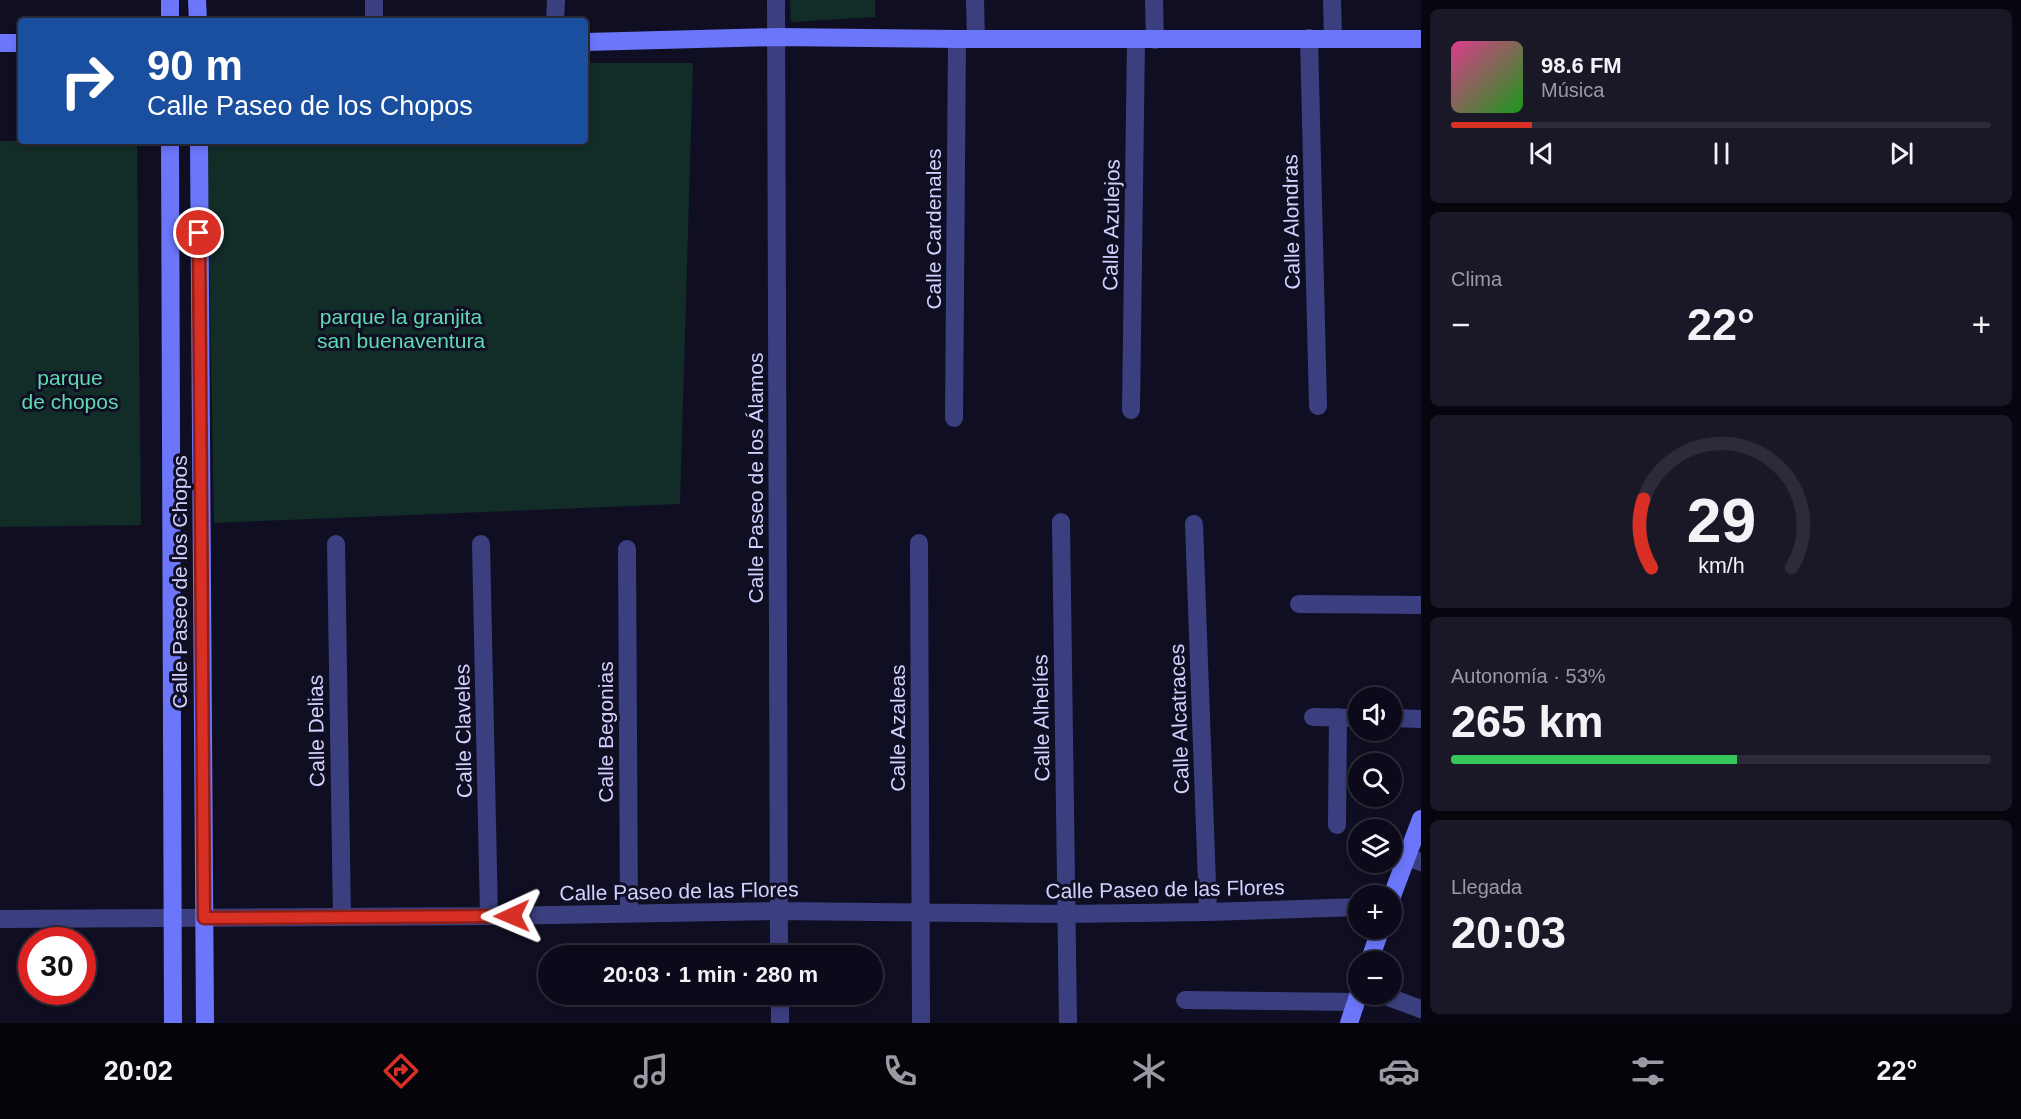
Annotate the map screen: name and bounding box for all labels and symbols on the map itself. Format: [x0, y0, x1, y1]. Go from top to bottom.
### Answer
street label: Calle Cardenales [922, 148, 945, 310]
street label: Calle Alondras [1278, 154, 1304, 290]
street label: Calle Azulejos [1098, 159, 1124, 291]
pin [173, 207, 224, 258]
park label: parque la granjita san buenaventura [317, 305, 485, 352]
street label: Calle Paseo de los Álamos [744, 353, 767, 603]
park label: parque de chopos [22, 366, 118, 413]
street label: Calle Paseo de los Chopos [168, 455, 191, 709]
street label: Calle Alcatraces [1165, 643, 1193, 795]
street label: Calle Alhelíes [1028, 654, 1054, 782]
street label: Calle Begonias [594, 661, 617, 803]
street label: Calle Claveles [450, 664, 476, 798]
street label: Calle Azaleas [886, 664, 909, 792]
street label: Calle Delias [304, 675, 328, 787]
street label: Calle Paseo de las Flores [1045, 875, 1285, 903]
street label: Calle Paseo de las Flores [559, 877, 799, 905]
position arrow [480, 884, 544, 948]
speed limit sign: 30 [18, 927, 96, 1005]

